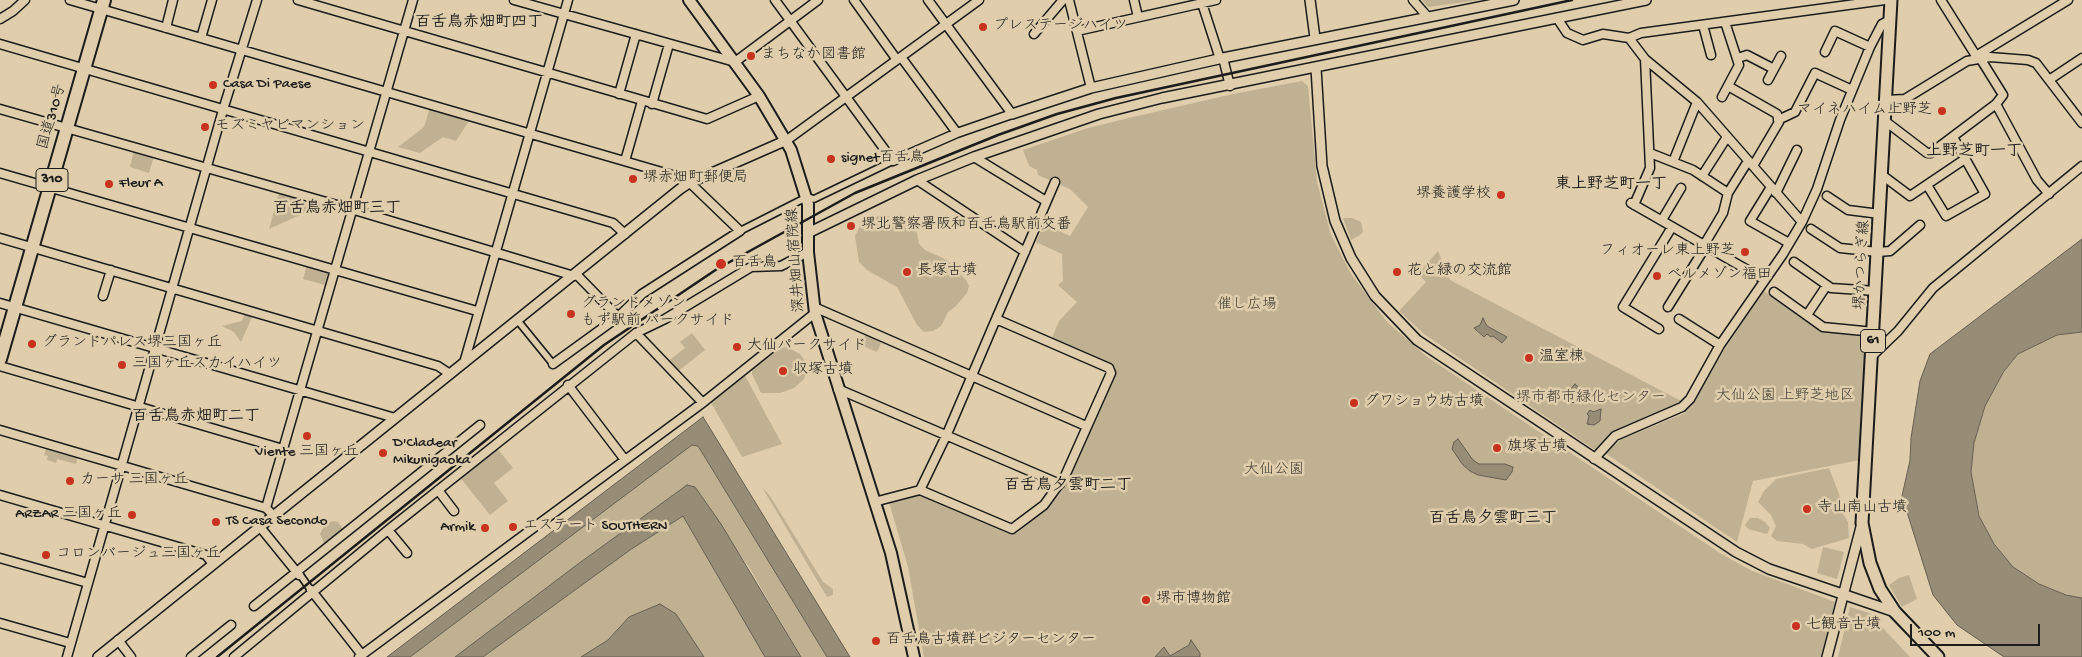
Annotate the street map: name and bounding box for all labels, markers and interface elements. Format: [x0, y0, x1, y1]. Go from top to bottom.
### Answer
district label: 百舌鳥赤畑町四丁 [415, 14, 543, 34]
place label: プレステージハイツ [993, 18, 1128, 36]
marker: プレステージハイツ [977, 21, 989, 33]
place label: まちなか図書館 [761, 47, 866, 65]
marker: まちなか図書館 [745, 50, 757, 62]
place label: Casa Di Paese [223, 76, 311, 94]
marker: Casa Di Paese [207, 79, 219, 91]
street label: 国道310号 [35, 82, 71, 152]
place label: マイネハイム上野芝 [1797, 102, 1932, 120]
marker: マイネハイム上野芝 [1936, 105, 1948, 117]
place label: モズミヤビマンション [215, 118, 365, 136]
marker: モズミヤビマンション [199, 121, 211, 133]
district label: 上野芝町一丁 [1926, 143, 2022, 163]
place label: signet百舌鳥 [841, 150, 924, 168]
marker: signet百舌鳥 [825, 153, 837, 165]
road number: 310 [36, 168, 68, 192]
place label: 堺赤畑町郵便局 [643, 170, 748, 188]
marker: 堺赤畑町郵便局 [627, 173, 639, 185]
place label: Fleur A [119, 175, 162, 193]
district label: 東上野芝町一丁 [1555, 176, 1667, 196]
marker: Fleur A [103, 178, 115, 190]
place label: 堺養護学校 [1416, 186, 1491, 204]
marker: 堺養護学校 [1495, 189, 1507, 201]
district label: 百舌鳥赤畑町三丁 [273, 200, 401, 220]
street label: 深井畑山宿院線 [784, 207, 810, 313]
place label: 堺北警察署阪和百舌鳥駅前交番 [861, 217, 1071, 235]
marker: 堺北警察署阪和百舌鳥駅前交番 [845, 220, 857, 232]
street label: 堺かつらぎ線 [1852, 220, 1874, 310]
place label: フィオーレ東上野芝 [1600, 243, 1735, 261]
marker: フィオーレ東上野芝 [1739, 246, 1751, 258]
place label: 百舌鳥 [732, 255, 777, 273]
marker: 百舌鳥 [714, 257, 728, 271]
place label: 長塚古墳 [917, 263, 977, 281]
place label: 花と緑の交流館 [1407, 263, 1512, 281]
marker: 長塚古墳 [901, 266, 913, 278]
marker: 花と緑の交流館 [1391, 266, 1403, 278]
place label: ベルメゾン福田 [1667, 267, 1772, 285]
marker: ベルメゾン福田 [1651, 270, 1663, 282]
place label: グランドメゾン もず駅前 パークサイド [581, 296, 735, 331]
park label: 催し広場 [1217, 297, 1277, 315]
marker: グランドメゾン もず駅前 パークサイド [565, 308, 577, 320]
road number: 61 [1860, 330, 1886, 352]
place label: グランドパレス堺三国ヶ丘 [42, 335, 222, 353]
marker: グランドパレス堺三国ヶ丘 [26, 338, 38, 350]
place label: 大仙パークサイド [747, 338, 867, 356]
marker: 大仙パークサイド [731, 341, 743, 353]
place label: 温室棟 [1539, 349, 1584, 367]
marker: 温室棟 [1523, 352, 1535, 364]
place label: 三国ヶ丘スカイハイツ [132, 356, 282, 374]
marker: 三国ヶ丘スカイハイツ [116, 359, 128, 371]
place label: 収塚古墳 [793, 362, 853, 380]
marker: 収塚古墳 [777, 365, 789, 377]
park label: 大仙公園 上野芝地区 [1716, 388, 1854, 406]
park label: 堺市都市緑化センター [1516, 390, 1666, 408]
place label: グワショウ坊古墳 [1364, 394, 1484, 412]
marker: グワショウ坊古墳 [1348, 397, 1360, 409]
district label: 百舌鳥赤畑町二丁 [132, 408, 260, 428]
marker: Viente 三国ヶ丘 [301, 430, 313, 442]
place label: D'Cladear Mikunigaoka [393, 435, 470, 470]
place label: 旗塚古墳 [1507, 439, 1567, 457]
marker: 旗塚古墳 [1491, 442, 1503, 454]
place label: Viente 三国ヶ丘 [255, 444, 359, 462]
marker: D'Cladear Mikunigaoka [377, 447, 389, 459]
park label: 大仙公園 [1244, 462, 1304, 480]
place label: カーサ 三国ヶ丘 [80, 472, 189, 490]
marker: カーサ 三国ヶ丘 [64, 475, 76, 487]
district label: 百舌鳥夕雲町二丁 [1004, 477, 1132, 497]
place label: 寺山南山古墳 [1817, 500, 1907, 518]
marker: 寺山南山古墳 [1801, 503, 1813, 515]
place label: ARZAR 三国ヶ丘 [15, 506, 122, 524]
marker: ARZAR 三国ヶ丘 [126, 509, 138, 521]
district label: 百舌鳥夕雲町三丁 [1429, 510, 1557, 530]
place label: TS Casa Secondo [226, 513, 327, 531]
marker: TS Casa Secondo [210, 516, 222, 528]
place label: エステート SOUTHERN [523, 518, 668, 536]
place label: Armik [440, 519, 475, 537]
marker: エステート SOUTHERN [507, 521, 519, 533]
marker: Armik [479, 522, 491, 534]
place label: コロンバージュ三国ヶ丘 [56, 546, 221, 564]
marker: コロンバージュ三国ヶ丘 [40, 549, 52, 561]
place label: 堺市博物館 [1156, 591, 1231, 609]
marker: 堺市博物館 [1140, 594, 1152, 606]
scale bar [1912, 614, 2042, 646]
place label: 七観音古墳 [1806, 617, 1881, 635]
marker: 七観音古墳 [1790, 620, 1802, 632]
text: 100 m [1918, 624, 1955, 642]
place label: 百舌鳥古墳群ビジターセンター [886, 632, 1096, 650]
marker: 百舌鳥古墳群ビジターセンター [870, 635, 882, 647]

